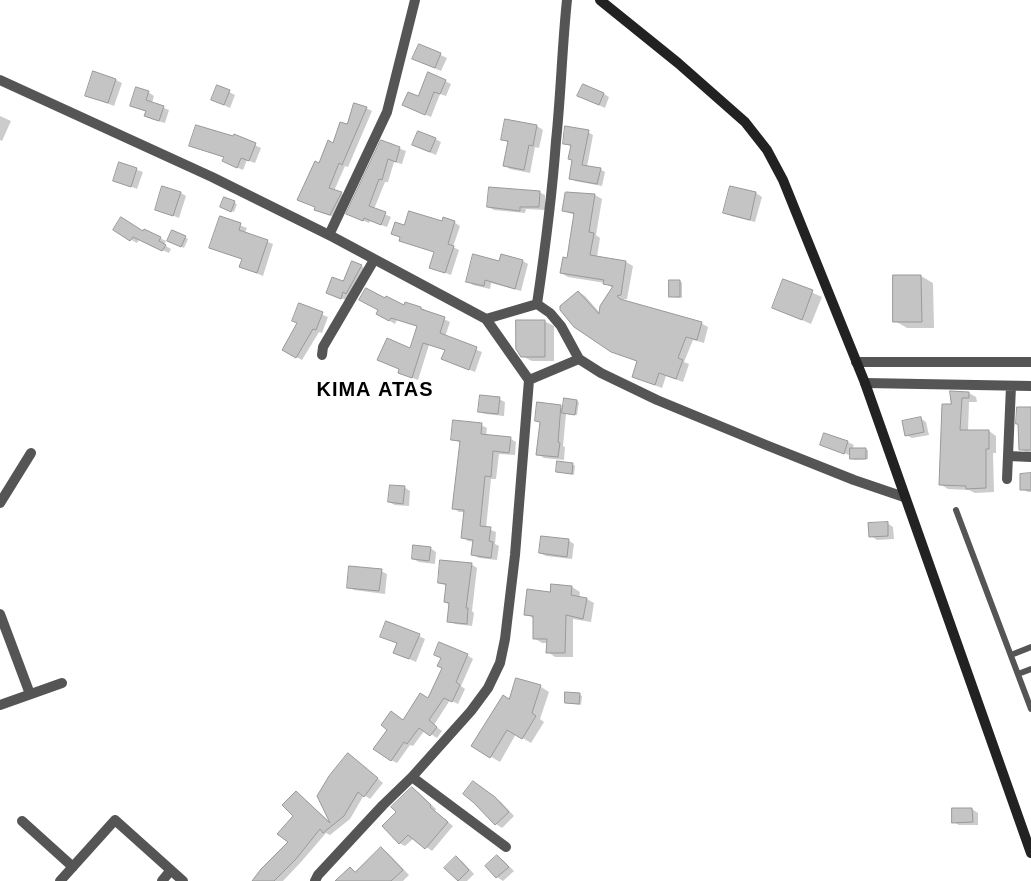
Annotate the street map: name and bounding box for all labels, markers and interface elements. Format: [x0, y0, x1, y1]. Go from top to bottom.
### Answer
district label: KIMA ATAS [315, 378, 435, 402]

